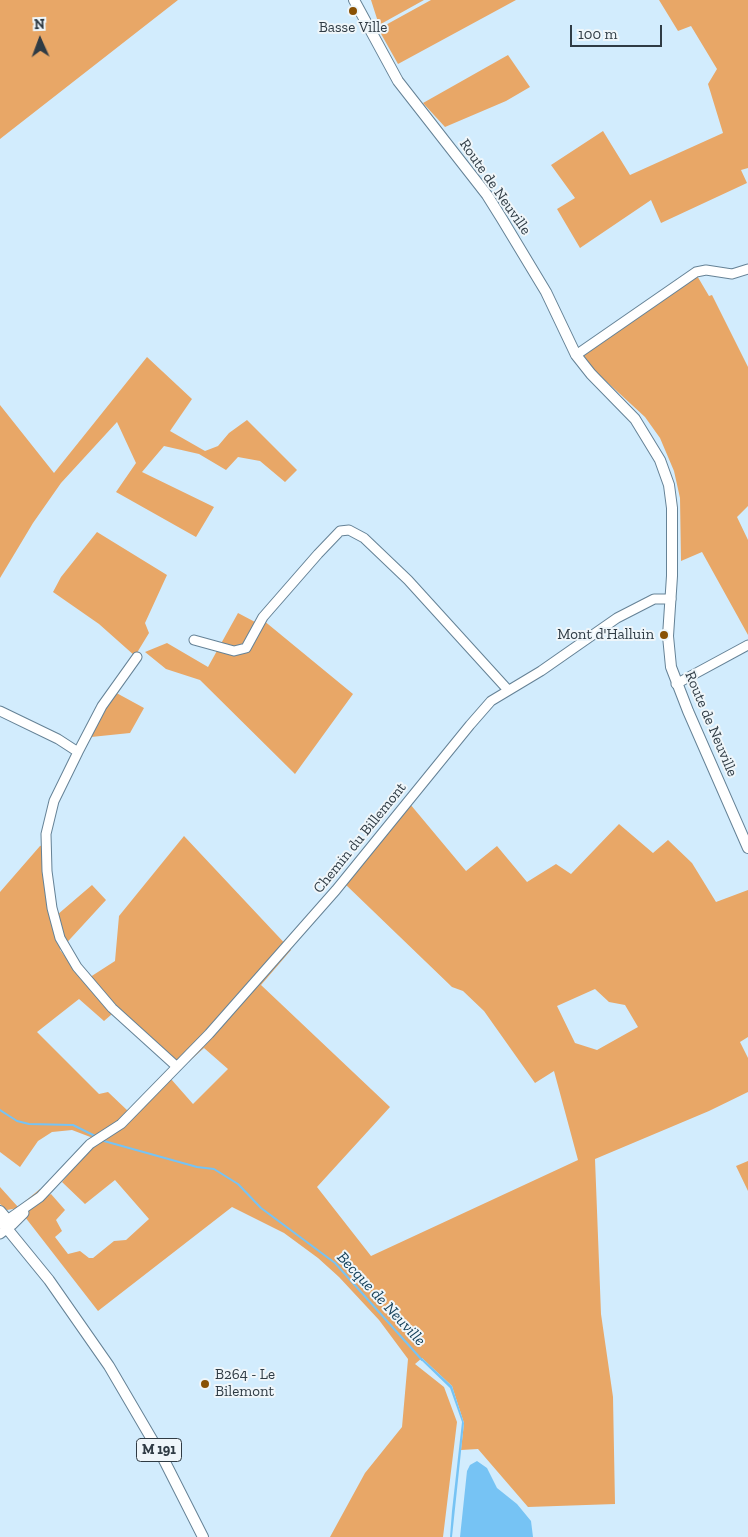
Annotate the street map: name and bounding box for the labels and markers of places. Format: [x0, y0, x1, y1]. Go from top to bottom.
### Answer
marker: Basse Ville [347, 5, 359, 17]
place label: Basse Ville [319, 19, 387, 37]
place label: Mont d'Halluin [557, 626, 654, 644]
marker: Mont d'Halluin [658, 629, 670, 641]
place label: B264 - Le Bilemont [215, 1366, 275, 1401]
marker: B264 - Le Bilemont [199, 1378, 211, 1390]

